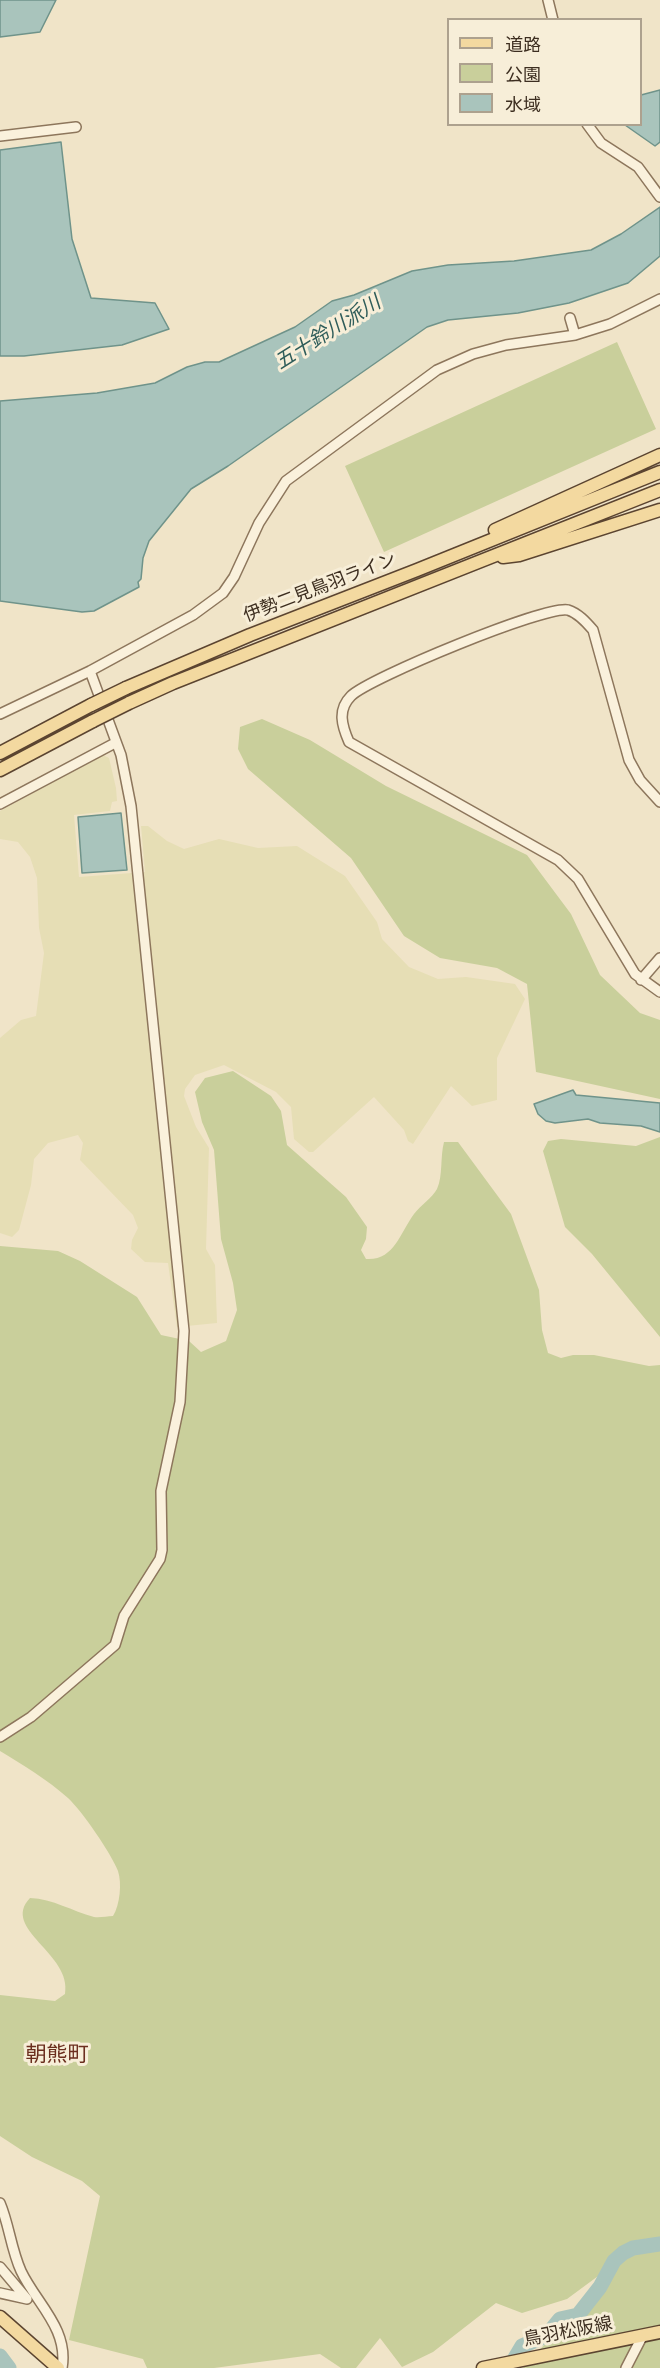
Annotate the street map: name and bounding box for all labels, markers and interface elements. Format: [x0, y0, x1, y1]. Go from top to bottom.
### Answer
legend [447, 18, 642, 126]
text: 道路 [505, 34, 541, 56]
text: 公園 [505, 64, 541, 86]
text: 水域 [505, 94, 541, 116]
water label: 五十鈴川派川 [271, 291, 385, 375]
street label: 伊勢二見鳥羽ライン [241, 549, 399, 627]
district label: 朝熊町 [26, 2042, 88, 2068]
street label: 鳥羽松阪線 [522, 2313, 614, 2351]

